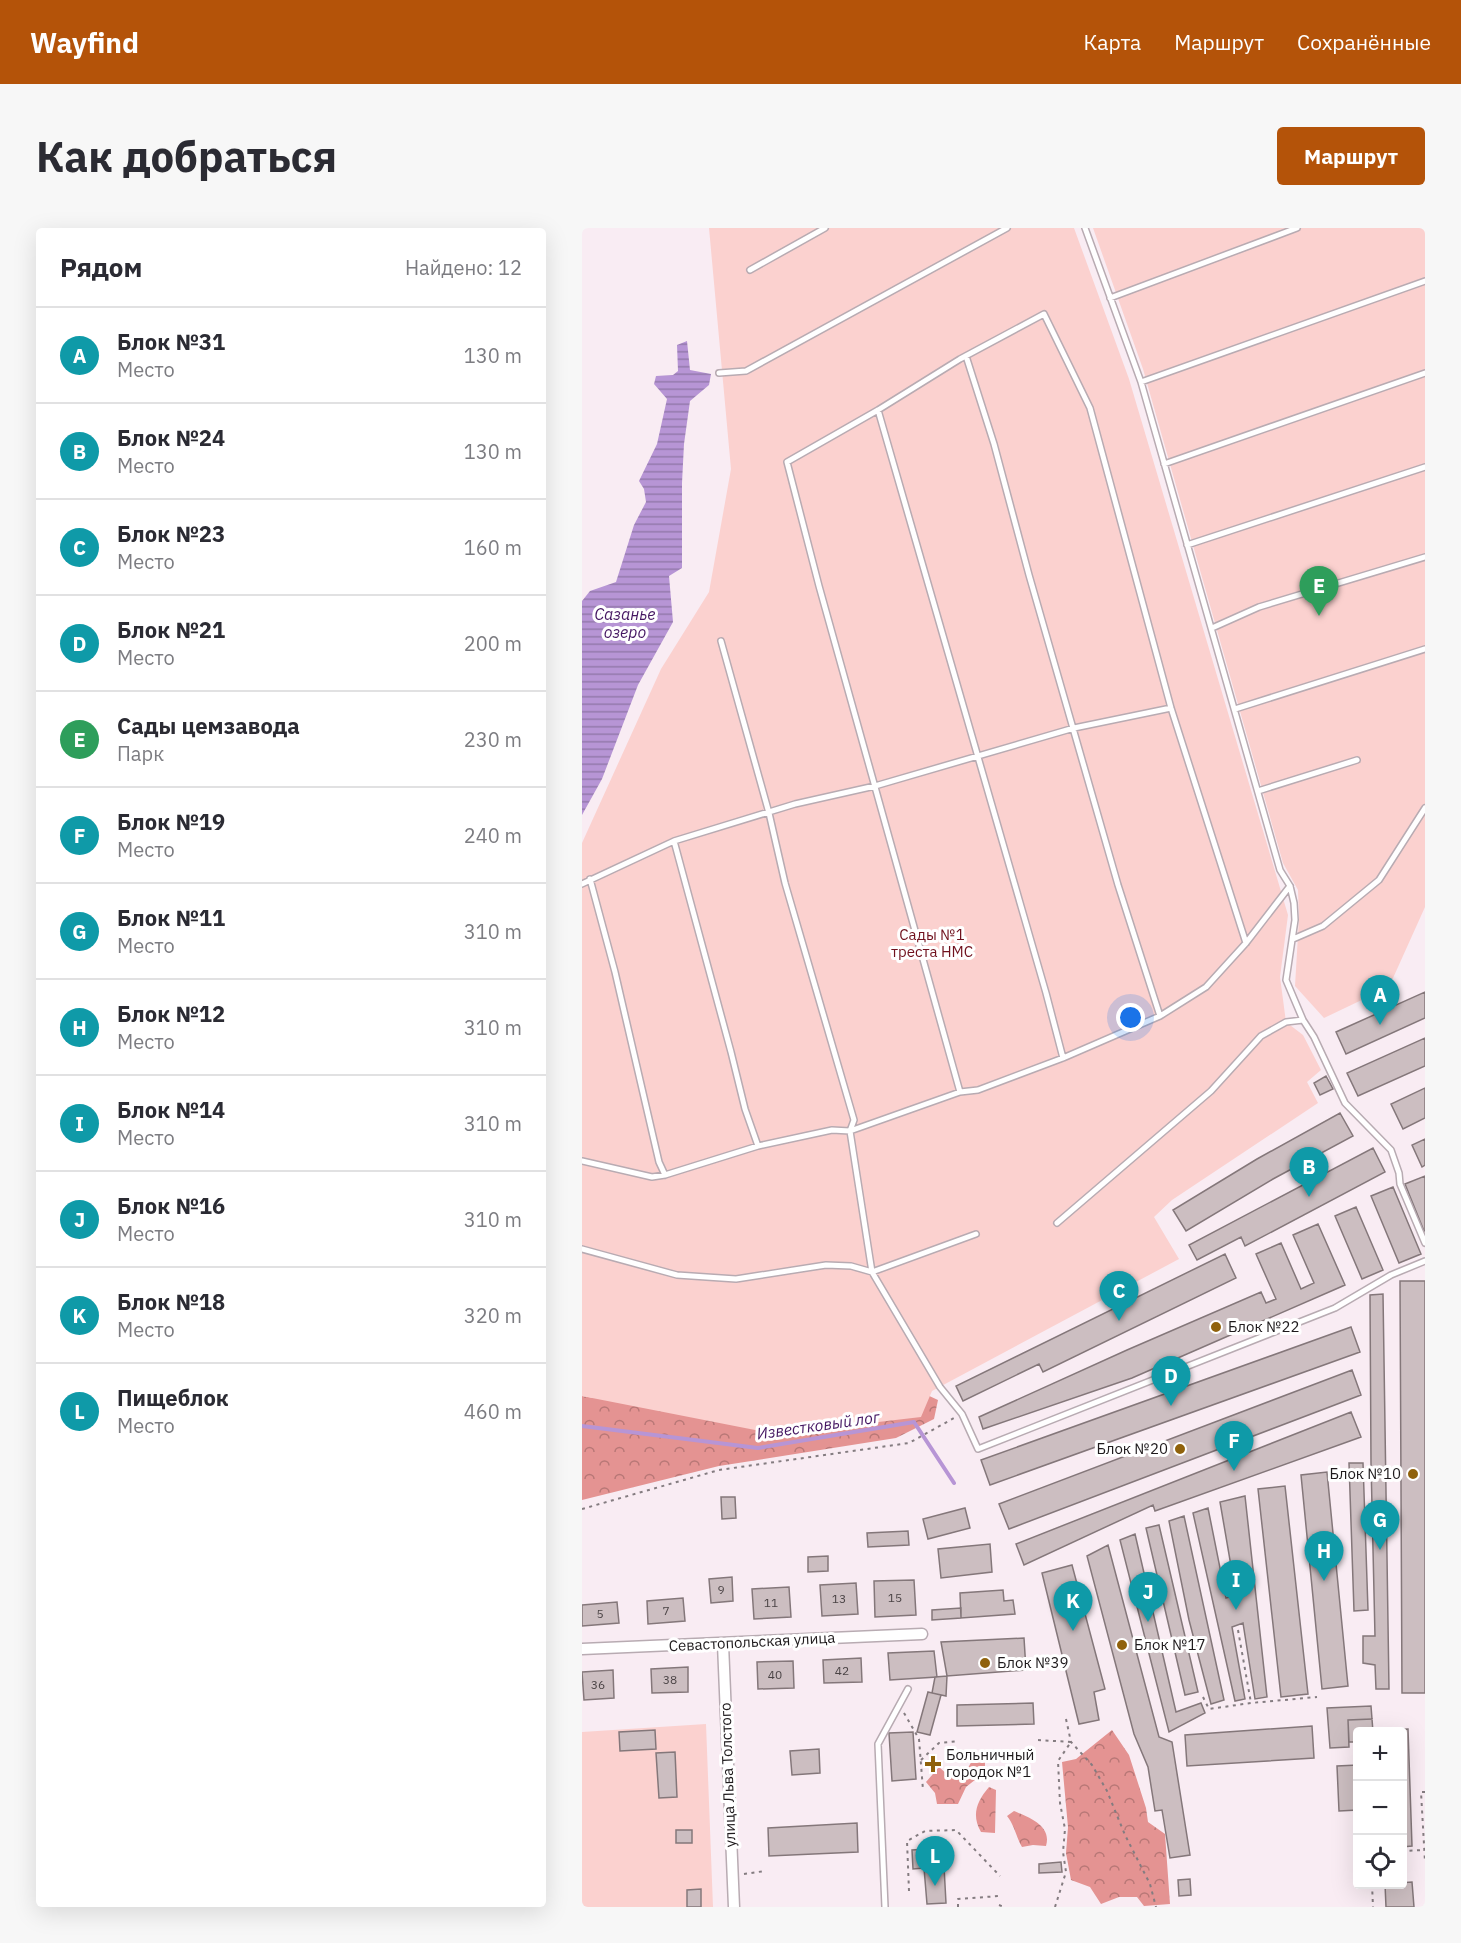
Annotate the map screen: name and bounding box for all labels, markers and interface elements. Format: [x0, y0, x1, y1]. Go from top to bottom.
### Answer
text: Wayfind [30, 24, 139, 61]
text: Карта [1083, 28, 1141, 56]
text: Маршрут [1174, 28, 1264, 56]
text: Сохранённые [1297, 28, 1431, 56]
button: Маршрут [1277, 127, 1425, 185]
text: Как добраться [36, 129, 337, 184]
text: Рядом [60, 250, 142, 284]
text: Найдено: 12 [405, 254, 522, 281]
text: Блок №31 [117, 327, 225, 356]
text: A [73, 342, 86, 369]
text: 130 m [464, 342, 522, 369]
text: Место [117, 356, 175, 383]
text: Блок №24 [117, 423, 225, 452]
text: B [73, 438, 86, 465]
text: 130 m [464, 438, 522, 465]
text: Место [117, 452, 175, 479]
text: Блок №23 [117, 519, 225, 548]
text: C [73, 534, 86, 561]
text: 160 m [464, 534, 522, 561]
text: Место [117, 548, 175, 575]
pin: E [1300, 566, 1338, 616]
water label: Сазанье озеро [595, 604, 655, 642]
text: Блок №21 [117, 615, 225, 644]
text: D [73, 630, 86, 657]
text: 200 m [464, 630, 522, 657]
text: Место [117, 644, 175, 671]
text: Сады цемзавода [117, 711, 300, 740]
text: E [73, 726, 86, 753]
text: 230 m [464, 726, 522, 753]
text: Парк [117, 740, 164, 767]
text: Блок №19 [117, 807, 225, 836]
text: F [74, 822, 85, 849]
text: 240 m [464, 822, 522, 849]
text: Место [117, 836, 175, 863]
text: Блок №11 [117, 903, 225, 932]
text: G [72, 918, 87, 945]
text: 310 m [464, 918, 522, 945]
park label: Сады №1 треста НМС [891, 925, 973, 961]
text: Место [117, 932, 175, 959]
pin: A [1360, 976, 1400, 1025]
text: Блок №12 [117, 999, 225, 1028]
your location [1116, 1003, 1145, 1032]
text: H [72, 1014, 87, 1041]
text: 310 m [464, 1014, 522, 1041]
text: Место [117, 1028, 175, 1055]
text: Блок №14 [117, 1095, 225, 1124]
text: I [75, 1110, 84, 1137]
text: 310 m [464, 1110, 522, 1137]
text: Место [117, 1124, 175, 1151]
pin: B [1290, 1148, 1328, 1197]
text: Блок №16 [117, 1191, 225, 1220]
text: J [74, 1206, 85, 1233]
text: 310 m [464, 1206, 522, 1233]
text: Место [117, 1220, 175, 1247]
pin: C [1100, 1272, 1138, 1321]
text: Блок №18 [117, 1287, 225, 1316]
text: K [73, 1302, 86, 1329]
text: 320 m [464, 1302, 522, 1329]
text: Место [117, 1316, 175, 1343]
place label: Блок №22 [1228, 1317, 1300, 1336]
marker: Блок №22 [1209, 1320, 1223, 1334]
pin: D [1152, 1356, 1190, 1406]
text: Пищеблок [117, 1383, 229, 1412]
text: L [74, 1398, 85, 1425]
text: 460 m [464, 1398, 522, 1425]
water label: Известковый лог [755, 1406, 882, 1444]
text: Место [117, 1412, 175, 1439]
pin: F [1214, 1422, 1254, 1471]
place label: Блок №20 [1096, 1439, 1168, 1458]
marker: Блок №20 [1173, 1442, 1187, 1456]
place label: Блок №10 [1329, 1464, 1401, 1483]
marker: Блок №10 [1406, 1467, 1420, 1481]
pin: G [1360, 1500, 1400, 1550]
pin: H [1304, 1532, 1344, 1581]
pin: I [1216, 1560, 1256, 1610]
pin: J [1128, 1572, 1168, 1622]
house number: 9 [717, 1582, 725, 1597]
pin: K [1054, 1582, 1092, 1631]
house number: 15 [888, 1590, 902, 1605]
house number: 13 [832, 1591, 846, 1606]
house number: 11 [764, 1595, 778, 1610]
house number: 7 [662, 1603, 670, 1618]
house number: 5 [596, 1606, 604, 1621]
street label: Севастопольская улица [668, 1628, 836, 1655]
place label: Блок №17 [1134, 1635, 1206, 1654]
marker: Блок №17 [1115, 1638, 1129, 1652]
place label: Блок №39 [997, 1653, 1069, 1672]
marker: Блок №39 [978, 1656, 992, 1670]
house number: 42 [835, 1663, 849, 1678]
house number: 40 [768, 1667, 782, 1682]
house number: 38 [663, 1672, 677, 1687]
house number: 36 [591, 1677, 605, 1692]
street label: улица Льва Толстого [715, 1702, 740, 1848]
map controls [1353, 1727, 1407, 1889]
button: + [1353, 1727, 1407, 1781]
place label: Больничный городок №1 [946, 1745, 1034, 1781]
marker: Больничный городок №1 [924, 1755, 942, 1773]
button: − [1353, 1781, 1407, 1835]
button: locate [1353, 1835, 1407, 1889]
pin: L [916, 1836, 954, 1886]

